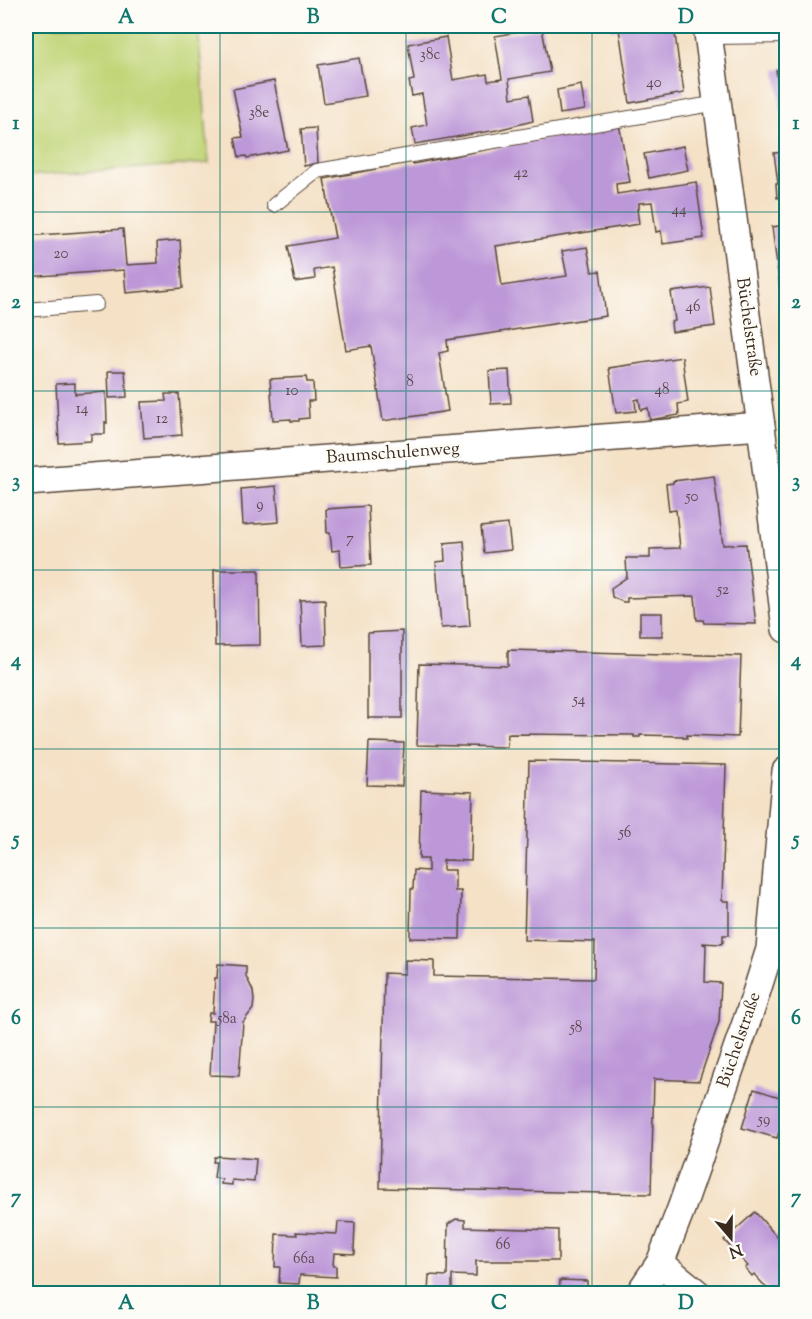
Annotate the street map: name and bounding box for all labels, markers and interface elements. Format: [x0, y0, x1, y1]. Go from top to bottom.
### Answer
text: A [118, 4, 135, 33]
text: B [307, 4, 320, 33]
text: C [491, 4, 507, 33]
text: D [678, 4, 694, 33]
house number: 38c [420, 45, 440, 66]
house number: 40 [646, 73, 662, 94]
house number: 38e [249, 103, 269, 124]
text: 1 [13, 110, 20, 139]
text: 1 [793, 110, 800, 139]
house number: 42 [514, 163, 528, 184]
house number: 44 [671, 200, 687, 221]
house number: 20 [54, 244, 69, 265]
street label: Büchelstraße [728, 276, 768, 378]
text: 2 [11, 289, 21, 318]
text: 2 [791, 289, 801, 318]
house number: 46 [686, 297, 700, 318]
house number: 8 [406, 372, 414, 393]
house number: 48 [654, 380, 670, 401]
house number: 10 [286, 381, 299, 402]
house number: 14 [76, 399, 89, 420]
house number: 12 [156, 409, 168, 430]
street label: Baumschulenweg [325, 436, 461, 472]
text: 3 [12, 468, 20, 497]
text: 3 [792, 468, 800, 497]
house number: 50 [684, 487, 699, 508]
house number: 9 [256, 495, 264, 516]
house number: 7 [346, 529, 354, 550]
house number: 52 [716, 580, 729, 601]
text: 4 [10, 647, 21, 676]
text: 4 [790, 647, 801, 676]
house number: 54 [572, 690, 586, 711]
house number: 56 [618, 823, 631, 844]
text: 5 [11, 826, 20, 855]
text: 5 [791, 826, 800, 855]
street label: Büchelstraße [711, 989, 769, 1091]
text: 6 [11, 1005, 21, 1034]
text: 6 [791, 1005, 801, 1034]
house number: 58a [216, 1009, 237, 1030]
house number: 58 [569, 1018, 582, 1039]
house number: 59 [757, 1110, 770, 1131]
text: 7 [11, 1184, 22, 1213]
text: 7 [791, 1184, 802, 1213]
north arrow [701, 1208, 761, 1268]
house number: 66 [496, 1235, 510, 1256]
text: N [725, 1237, 745, 1263]
house number: 66a [293, 1249, 315, 1270]
text: A [118, 1290, 135, 1319]
text: B [307, 1290, 320, 1319]
text: C [491, 1290, 507, 1319]
text: D [678, 1290, 694, 1319]

